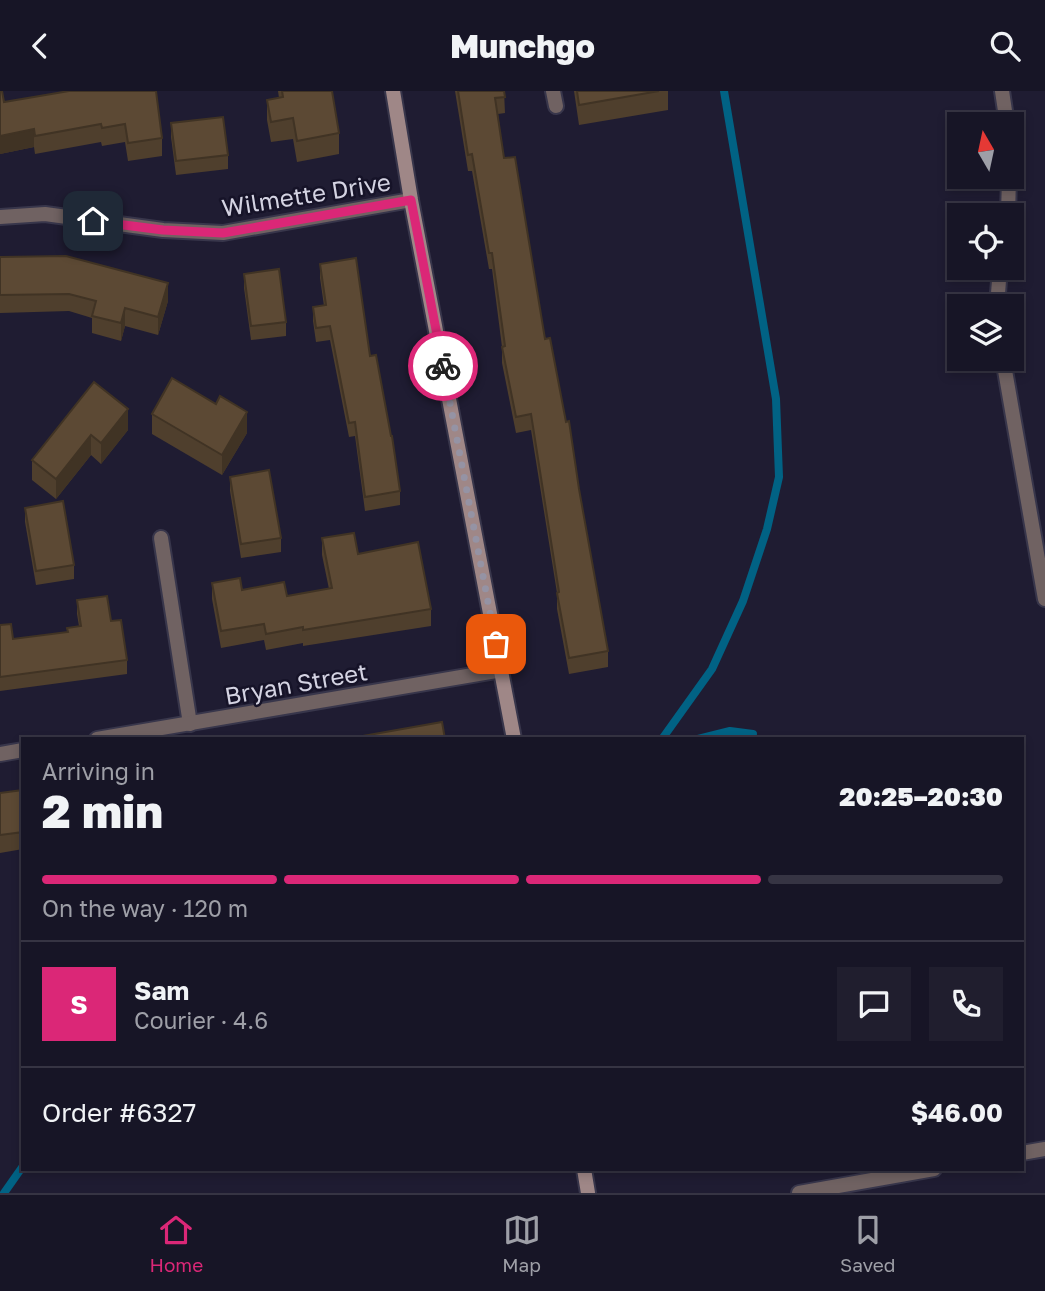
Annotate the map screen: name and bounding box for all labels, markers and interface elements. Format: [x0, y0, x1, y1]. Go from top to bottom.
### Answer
icon: back [21, 27, 59, 65]
text: Munchgo [450, 27, 595, 65]
icon: search [986, 27, 1024, 65]
north arrow [947, 112, 1024, 189]
map controls [947, 112, 1024, 371]
street label: Wilmette Drive [219, 166, 393, 222]
pin [63, 191, 123, 251]
icon: home [74, 202, 112, 240]
button: locate [947, 203, 1024, 280]
button: layers [947, 294, 1024, 371]
courier [408, 331, 478, 401]
icon: bike [424, 347, 462, 385]
pin [466, 614, 526, 674]
icon: bag [477, 625, 515, 663]
street label: Bryan Street [222, 656, 370, 710]
text: Arriving in [42, 757, 155, 785]
text: 20:25–20:30 [839, 781, 1003, 812]
text: 2 min [42, 783, 163, 838]
text: On the way · 120 m [42, 894, 248, 922]
button: chat [837, 967, 911, 1041]
button: phone [929, 967, 1003, 1041]
text: Sam [134, 975, 189, 1006]
text: S [70, 989, 88, 1020]
text: Courier · 4.6 [134, 1006, 268, 1034]
text: Order #6327 [42, 1097, 196, 1128]
text: $46.00 [911, 1097, 1003, 1128]
tab: Home [150, 1211, 203, 1276]
tab: Map [502, 1211, 541, 1276]
tab: Saved [840, 1211, 895, 1276]

